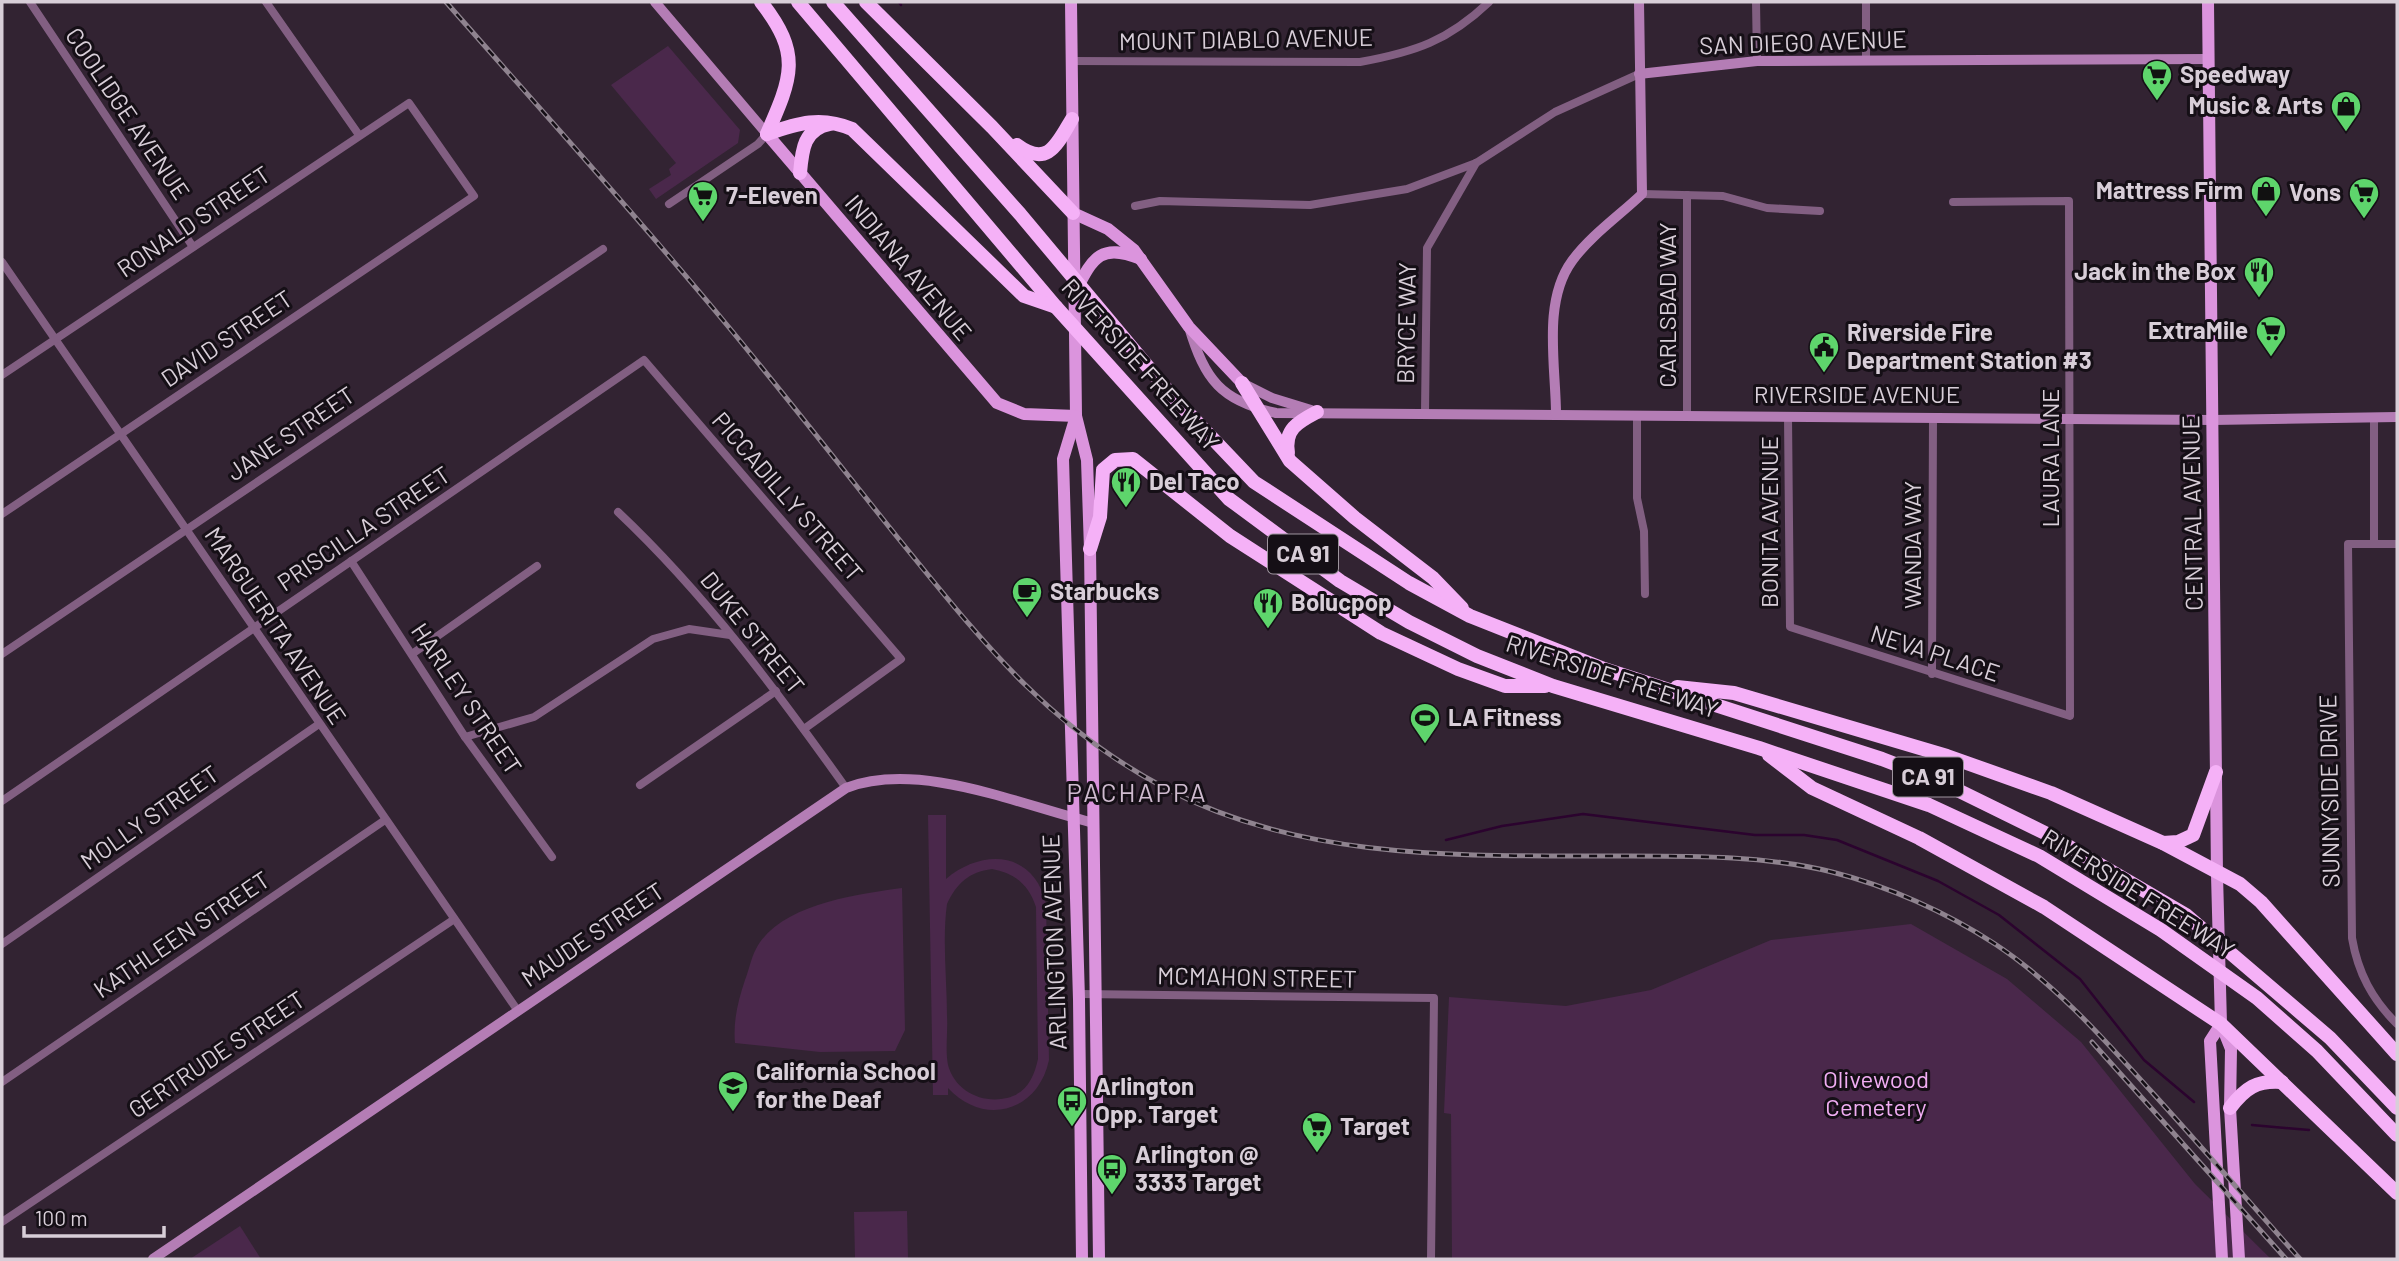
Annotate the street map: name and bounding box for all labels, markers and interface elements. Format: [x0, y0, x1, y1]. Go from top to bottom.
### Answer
street label: COOLIDGE AVENUE [60, 22, 196, 205]
street label: MOUNT DIABLO AVENUE [1119, 22, 1373, 55]
street label: SAN DIEGO AVENUE [1699, 23, 1907, 60]
supermarket icon: Speedway [2140, 58, 2174, 102]
place label: Speedway [2180, 59, 2290, 88]
shop icon: Music & Arts [2329, 89, 2363, 133]
place label: Music & Arts [2189, 90, 2323, 119]
street label: RONALD STREET [111, 159, 275, 283]
shop icon: Mattress Firm [2249, 174, 2283, 218]
place label: Mattress Firm [2096, 175, 2243, 204]
supermarket icon: Vons [2347, 176, 2381, 220]
place label: Vons [2289, 177, 2341, 206]
supermarket icon: 7-Eleven [686, 179, 720, 223]
place label: 7-Eleven [726, 180, 818, 209]
street label: INDIANA AVENUE [840, 188, 979, 346]
street label: CARLSBAD WAY [1652, 222, 1681, 388]
restaurant icon: Jack in the Box [2242, 255, 2276, 299]
place label: Jack in the Box [2074, 256, 2236, 285]
street label: BRYCE WAY [1390, 262, 1421, 384]
street label: RIVERSIDE FREEWAY [1056, 272, 1226, 456]
street label: DAVID STREET [155, 283, 297, 392]
supermarket icon: ExtraMile [2254, 314, 2288, 358]
place label: ExtraMile [2148, 315, 2248, 344]
place label: Riverside Fire Department Station #3 [1847, 317, 2092, 374]
public building icon: Riverside Fire Department Station #3 [1807, 330, 1841, 374]
street label: JANE STREET [221, 379, 360, 486]
street label: RIVERSIDE AVENUE [1754, 379, 1960, 408]
street label: LAURA LANE [2035, 388, 2064, 528]
street label: PICCADILLY STREET [707, 405, 870, 587]
street label: CENTRAL AVENUE [2175, 415, 2208, 611]
street label: BONITA AVENUE [1754, 436, 1783, 608]
street label: PRISCILLA STREET [271, 459, 455, 596]
restaurant icon: Del Taco [1109, 465, 1143, 509]
place label: Del Taco [1149, 466, 1240, 495]
street label: WANDA WAY [1897, 481, 1926, 609]
street label: MARGUERITA AVENUE [199, 521, 353, 729]
road number: CA 91 [1268, 534, 1338, 574]
street label: DUKE STREET [695, 565, 811, 699]
cafe icon: Starbucks [1010, 575, 1044, 619]
place label: Starbucks [1050, 576, 1159, 605]
restaurant icon: Bolucpop [1251, 586, 1285, 630]
place label: Bolucpop [1291, 587, 1392, 616]
street label: HARLEY STREET [406, 617, 529, 779]
street label: NEVA PLACE [1867, 618, 2004, 687]
street label: RIVERSIDE FREEWAY [1503, 628, 1722, 724]
street label: SUNNYSIDE DRIVE [2312, 694, 2345, 888]
sports icon: LA Fitness [1408, 701, 1442, 745]
place label: LA Fitness [1448, 702, 1562, 731]
street label: MOLLY STREET [75, 758, 224, 875]
road number: CA 91 [1893, 758, 1963, 796]
district label: PACHAPPA [1067, 776, 1207, 807]
street label: RIVERSIDE FREEWAY [2037, 822, 2240, 964]
street label: ARLINGTON AVENUE [1035, 833, 1072, 1051]
street label: KATHLEEN STREET [88, 864, 275, 1003]
street label: MAUDE STREET [515, 875, 669, 992]
street label: MCMAHON STREET [1157, 960, 1357, 993]
street label: GERTRUDE STREET [122, 984, 310, 1124]
place label: California School for the Deaf [756, 1056, 936, 1113]
park label: Olivewood Cemetery [1823, 1064, 1929, 1121]
school or university icon: California School for the Deaf [716, 1069, 750, 1113]
place label: Arlington Opp. Target [1095, 1071, 1218, 1128]
bus stop icon: Arlington Opp. Target [1055, 1084, 1089, 1128]
supermarket icon: Target [1300, 1110, 1334, 1154]
place label: Target [1340, 1111, 1410, 1140]
place label: Arlington @ 3333 Target [1135, 1139, 1261, 1196]
bus stop icon: Arlington @ 3333 Target [1095, 1152, 1129, 1196]
scale bar [24, 1194, 164, 1238]
text: 100 m [35, 1205, 88, 1230]

